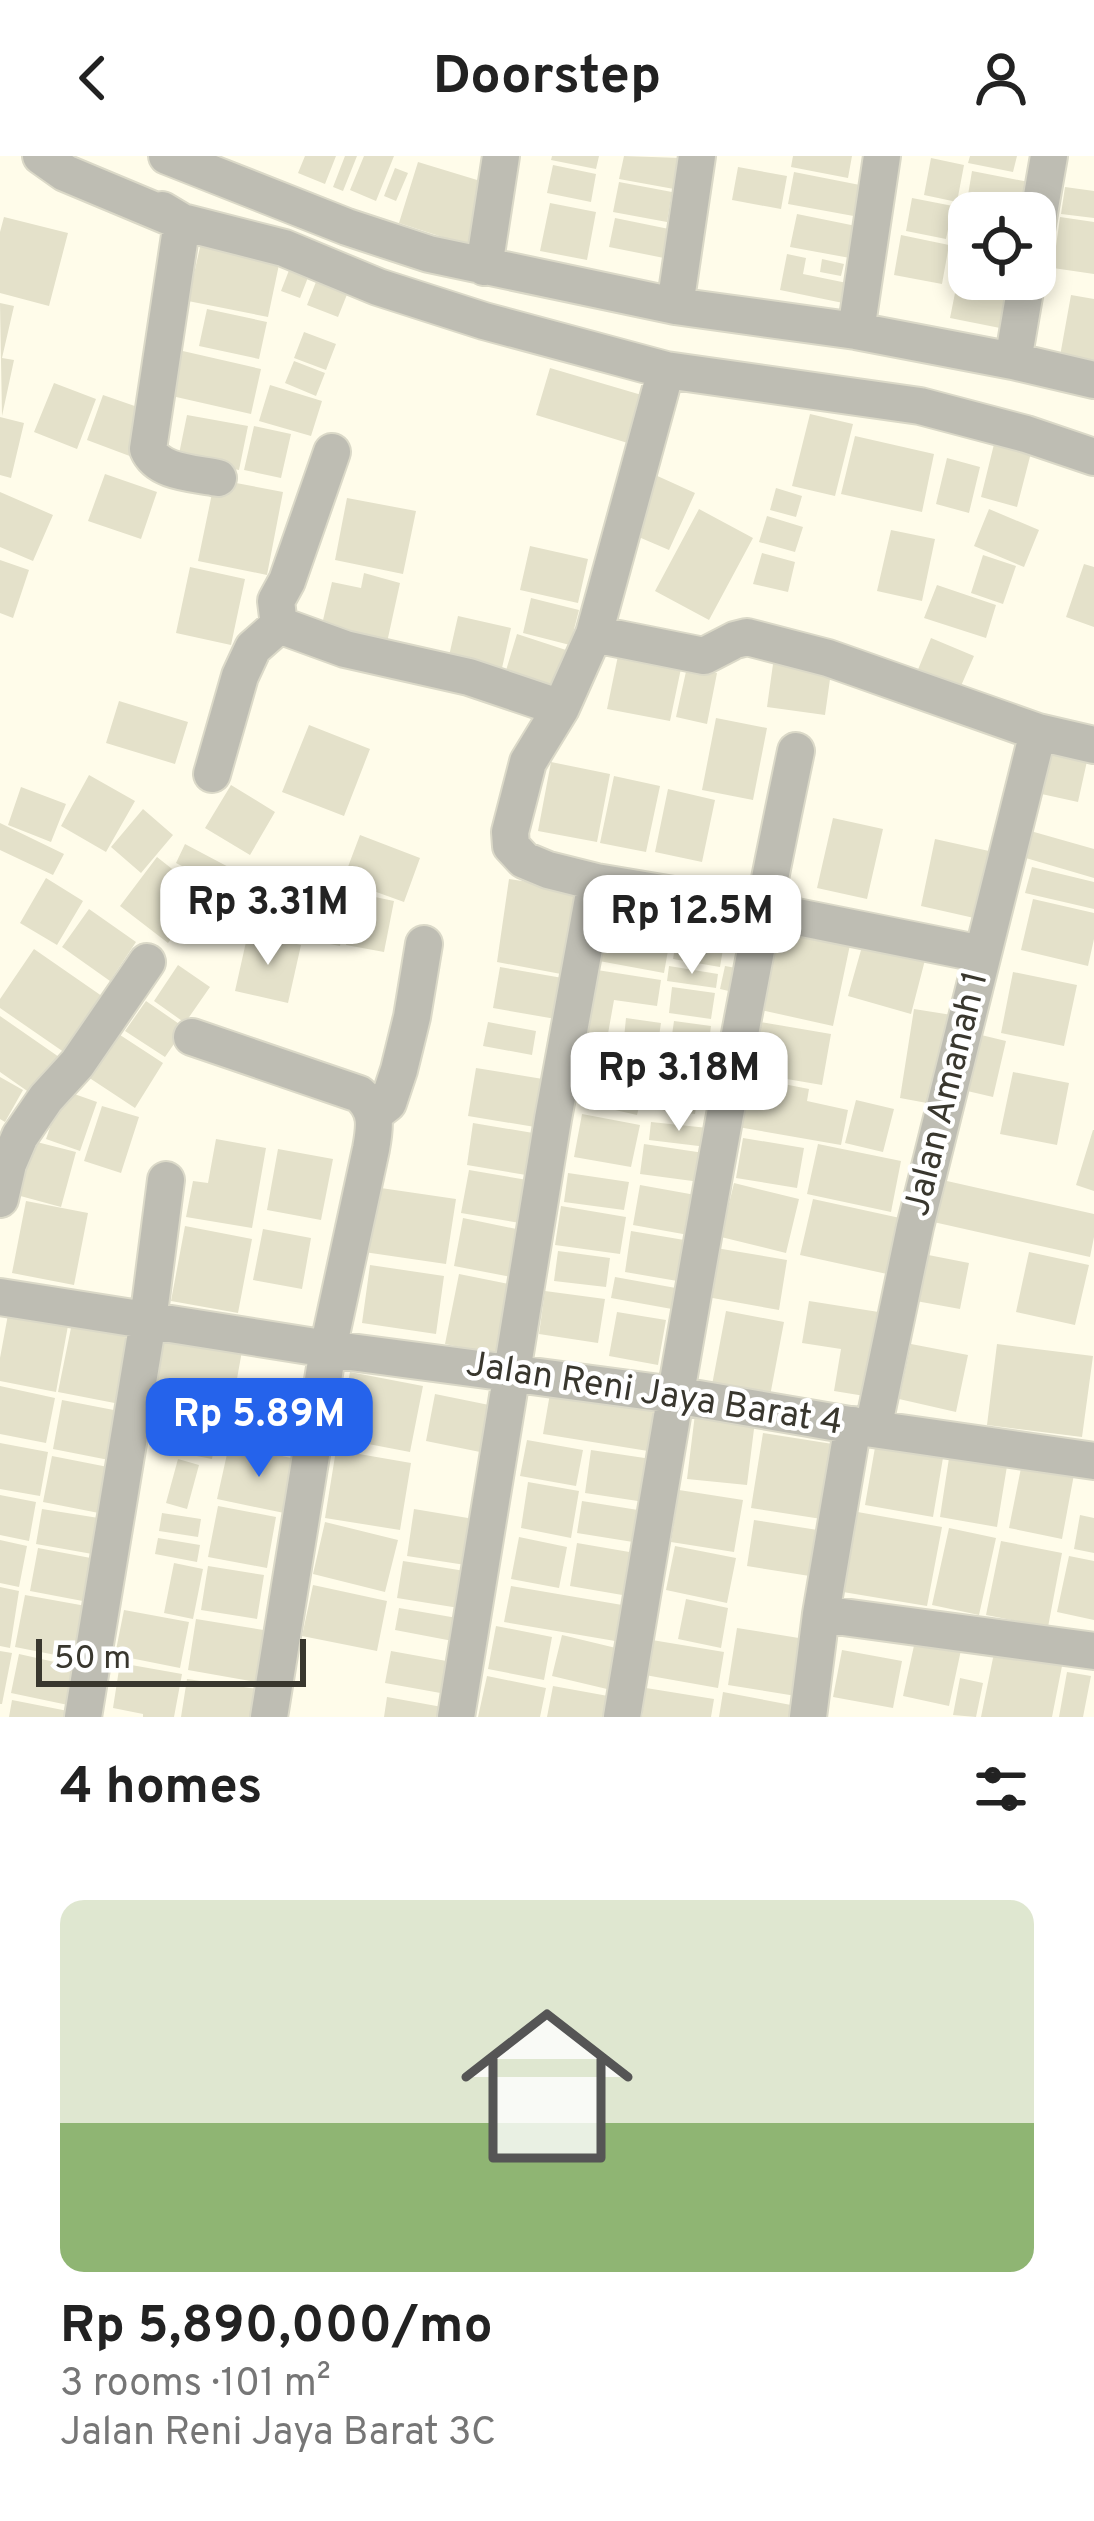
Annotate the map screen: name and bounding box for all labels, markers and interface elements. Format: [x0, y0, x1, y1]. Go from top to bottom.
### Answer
text: Doorstep [433, 44, 661, 113]
icon: back [60, 45, 126, 111]
icon: person [968, 45, 1034, 111]
map controls [948, 192, 1056, 300]
button: locate [948, 192, 1056, 300]
pin: Rp 3.31M [144, 866, 392, 968]
pin: Rp 12.5M [568, 875, 816, 977]
text: Rp 3.31M [187, 880, 349, 929]
text: Rp 12.5M [610, 889, 774, 938]
street label: Jalan Amanah 1 [895, 967, 1001, 1221]
pin: Rp 3.18M [555, 1032, 803, 1134]
text: Rp 3.18M [598, 1046, 760, 1095]
street label: Jalan Reni Jaya Barat 4 [463, 1343, 845, 1447]
pin: Rp 5.89M [135, 1378, 383, 1480]
text: Rp 5.89M [173, 1392, 345, 1441]
scale bar [36, 1633, 306, 1686]
text: 50 m [54, 1639, 131, 1681]
icon: filters [968, 1756, 1034, 1822]
text: 4 homes [60, 1757, 262, 1822]
icon: home [439, 1978, 655, 2194]
text: Rp 5,890,000/mo [60, 2296, 493, 2361]
text: 3 rooms · 101 m² [60, 2361, 331, 2410]
text: Jalan Reni Jaya Barat 3C [60, 2410, 496, 2459]

